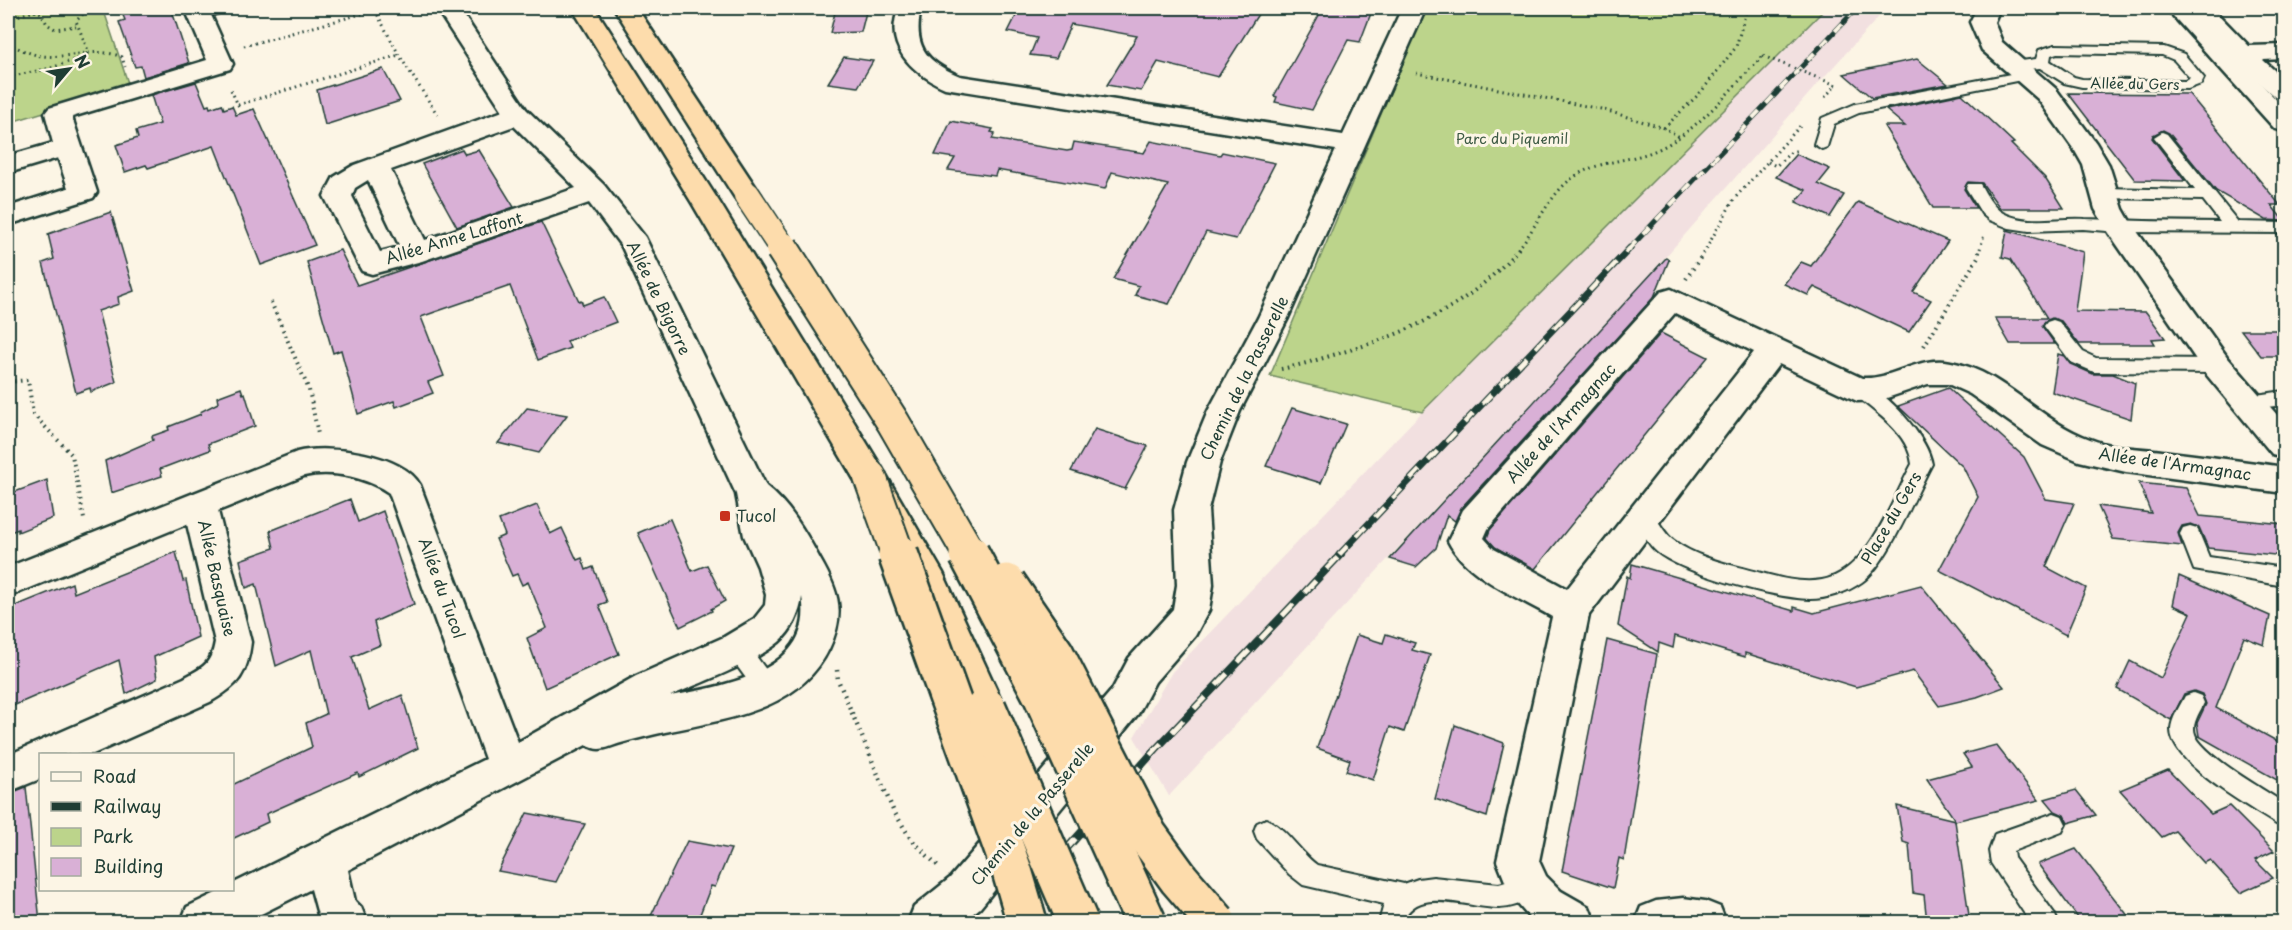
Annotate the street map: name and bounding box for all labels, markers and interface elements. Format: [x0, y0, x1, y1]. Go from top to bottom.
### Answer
north arrow [39, 39, 99, 99]
text: N [69, 50, 97, 73]
street label: Allée du Gers [2090, 72, 2180, 95]
park label: Parc du Piquemil [1456, 128, 1568, 149]
street label: Allée Anne Laffont [382, 205, 526, 269]
street label: Allée de Bigorre [622, 236, 698, 359]
street label: Chemin de la Passerelle [1193, 291, 1294, 464]
street label: Allée de l'Armagnac [1500, 357, 1621, 488]
street label: Allée de l'Armagnac [2097, 440, 2253, 486]
street label: Place du Gers [1854, 467, 1926, 568]
place label: Tucol [737, 503, 776, 527]
marker: Tucol [718, 509, 732, 523]
street label: Allée Basquaise [193, 517, 243, 638]
street label: Allée du Tucol [414, 534, 472, 641]
street label: Chemin de la Passerelle [964, 736, 1099, 890]
legend [39, 753, 234, 891]
text: Road [93, 762, 137, 789]
text: Railway [93, 792, 161, 819]
text: Park [93, 822, 133, 849]
text: Building [93, 852, 163, 879]

